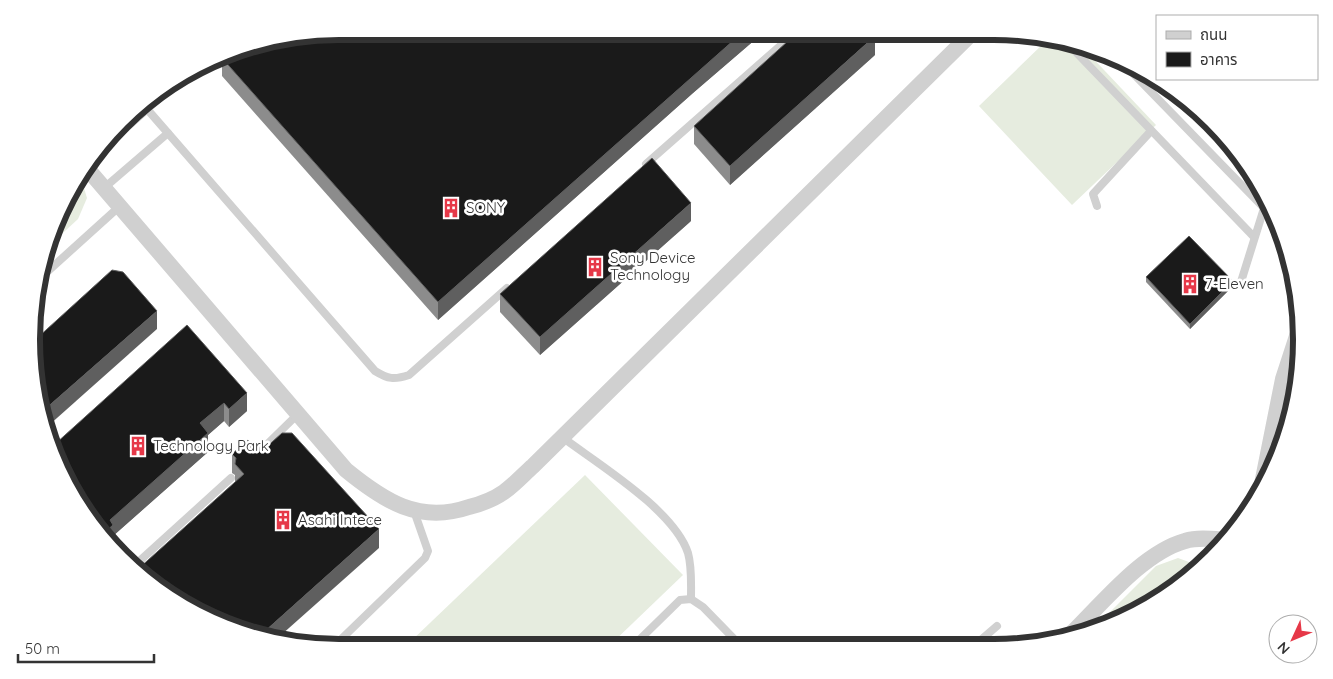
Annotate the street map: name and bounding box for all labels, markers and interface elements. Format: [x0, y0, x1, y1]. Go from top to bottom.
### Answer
legend [1156, 15, 1318, 80]
text: ถนน [1200, 25, 1227, 44]
text: อาคาร [1200, 50, 1237, 69]
building icon: SONY [440, 197, 462, 219]
place label: SONY [466, 198, 506, 217]
place label: Sony Device Technology [610, 248, 695, 284]
building icon: Sony Device Technology [584, 256, 606, 278]
building icon: 7-Eleven [1179, 273, 1201, 295]
place label: 7-Eleven [1205, 274, 1264, 293]
building icon: Technology Park [127, 435, 149, 457]
place label: Technology Park [153, 436, 269, 455]
building icon: Asahi Intece [272, 509, 294, 531]
place label: Asahi Intece [298, 510, 382, 529]
north arrow [1268, 614, 1318, 664]
scale bar [18, 632, 154, 664]
text: N [1274, 638, 1294, 658]
text: 50 m [25, 639, 60, 658]

